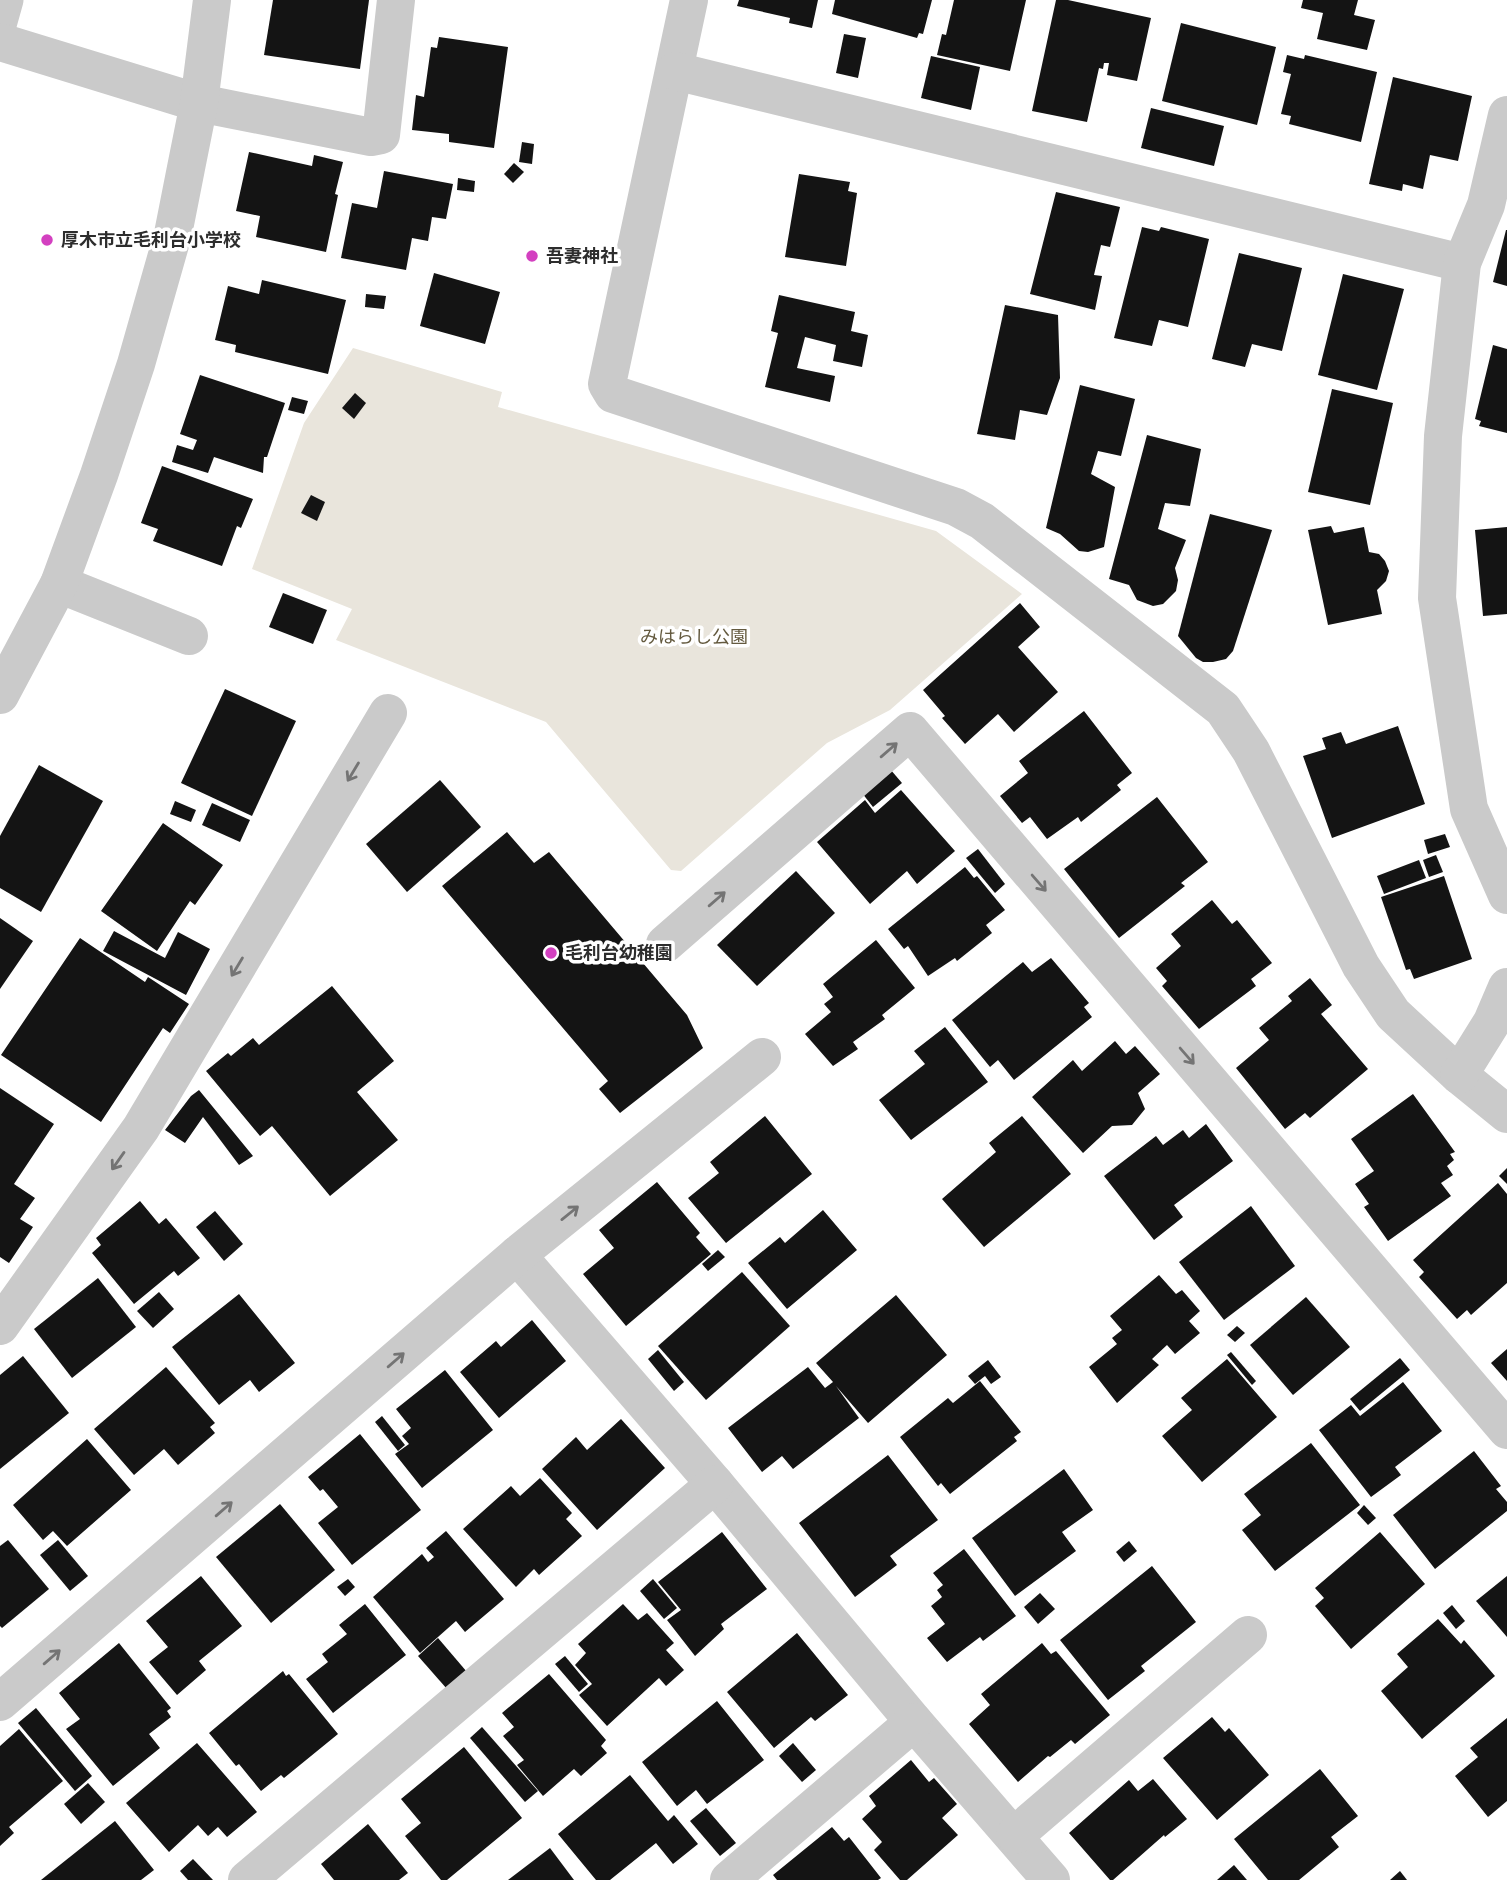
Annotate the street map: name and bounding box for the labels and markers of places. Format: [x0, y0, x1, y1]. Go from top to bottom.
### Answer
place label: 厚木市立毛利台小学校 [61, 229, 241, 249]
marker: 厚木市立毛利台小学校 [39, 232, 55, 248]
place label: 吾妻神社 [546, 245, 618, 265]
marker: 吾妻神社 [524, 248, 540, 264]
place label: 毛利台幼稚園 [565, 942, 673, 962]
marker: 毛利台幼稚園 [543, 945, 559, 961]

